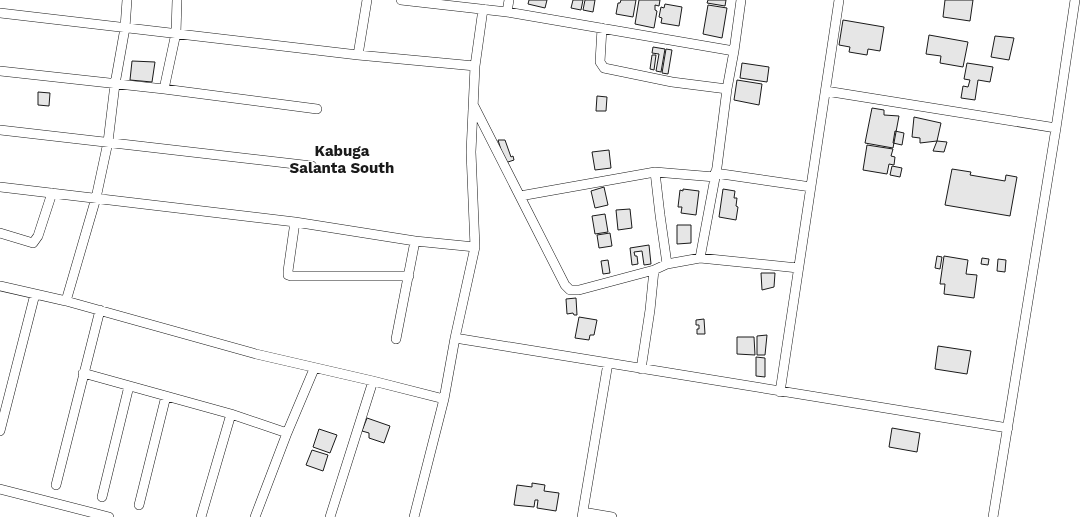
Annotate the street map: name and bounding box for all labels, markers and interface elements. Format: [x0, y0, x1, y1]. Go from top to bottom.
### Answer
district label: Kabuga Salanta South [290, 142, 394, 177]

